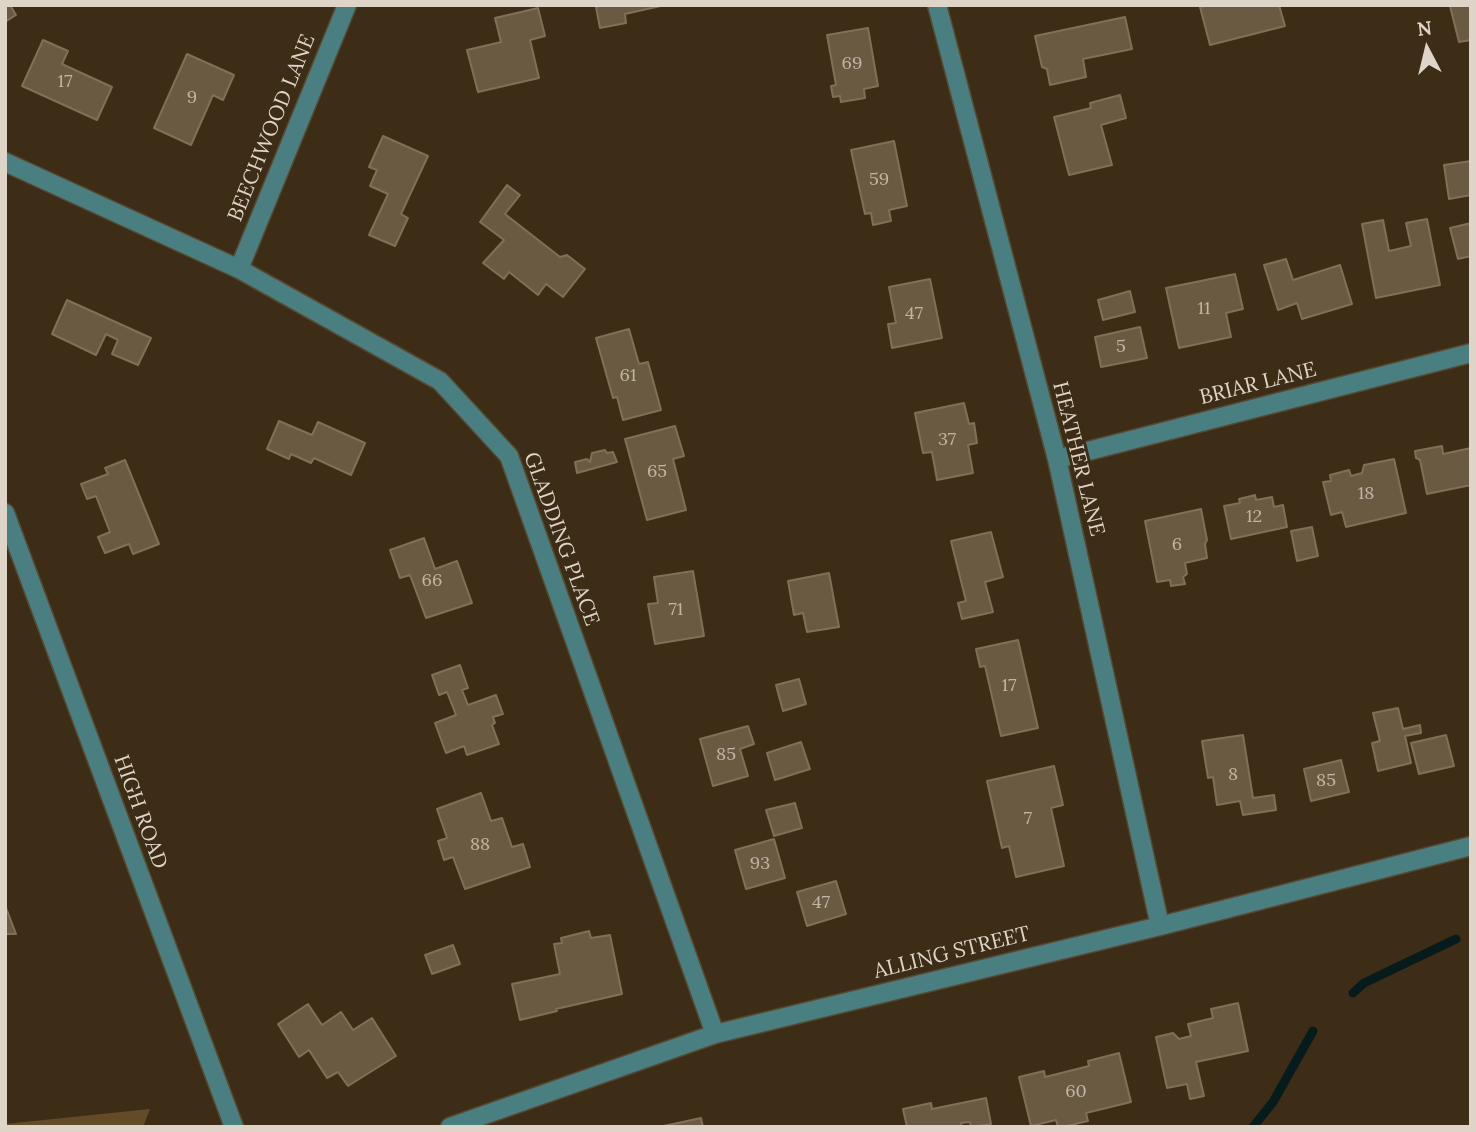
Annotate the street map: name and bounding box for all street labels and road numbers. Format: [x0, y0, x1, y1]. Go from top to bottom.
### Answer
street label: BEECHWOOD LANE [223, 31, 321, 225]
street label: BRIAR LANE [1197, 357, 1319, 411]
street label: HEATHER LANE [1047, 379, 1109, 539]
street label: GLADDING PLACE [518, 449, 604, 629]
street label: HIGH ROAD [108, 752, 172, 872]
street label: ALLING STREET [871, 921, 1033, 985]

